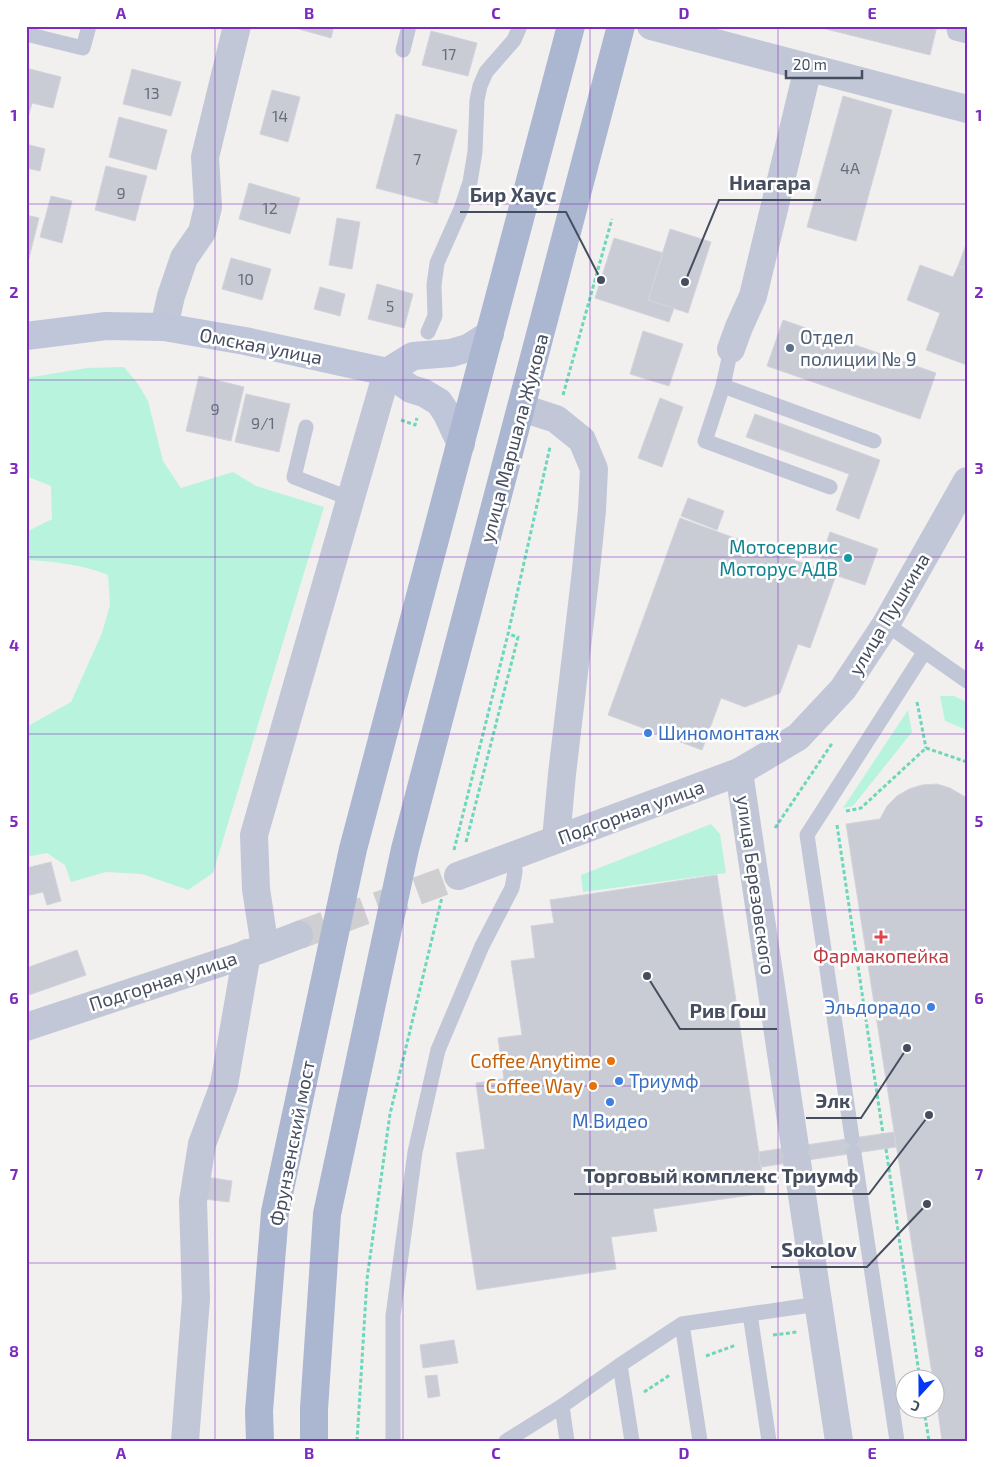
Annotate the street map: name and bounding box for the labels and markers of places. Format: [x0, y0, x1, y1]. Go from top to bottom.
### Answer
callout: Ниагара [719, 165, 821, 200]
callout: Бир Хаус [460, 177, 566, 212]
place label: Отдел полиции № 9 [800, 325, 917, 370]
marker: Отдел полиции № 9 [784, 342, 796, 354]
place label: Мотосервис Моторус АДВ [719, 535, 838, 581]
marker: Мотосервис Моторус АДВ [842, 552, 854, 564]
place label: Шиномонтаж [658, 721, 780, 744]
marker: Шиномонтаж [642, 727, 654, 739]
marker: Фармакопейка [875, 931, 887, 943]
place label: Фармакопейка [813, 944, 949, 967]
callout: Рив Гош [680, 994, 777, 1029]
place label: Эльдорадо [824, 995, 921, 1018]
marker: Эльдорадо [925, 1001, 937, 1013]
place label: Coffee Anytime [470, 1049, 601, 1072]
marker: Coffee Anytime [605, 1055, 617, 1067]
place label: Триумф [629, 1069, 699, 1093]
place label: Coffee Way [485, 1074, 583, 1097]
marker: Триумф [613, 1075, 625, 1087]
marker: Coffee Way [587, 1080, 599, 1092]
callout: Элк [806, 1083, 861, 1118]
marker: М.Видео [604, 1096, 616, 1108]
place label: М.Видео [572, 1109, 648, 1132]
callout: Торговый комплекс Триумф [574, 1159, 869, 1194]
callout: Sokolov [771, 1232, 867, 1267]

